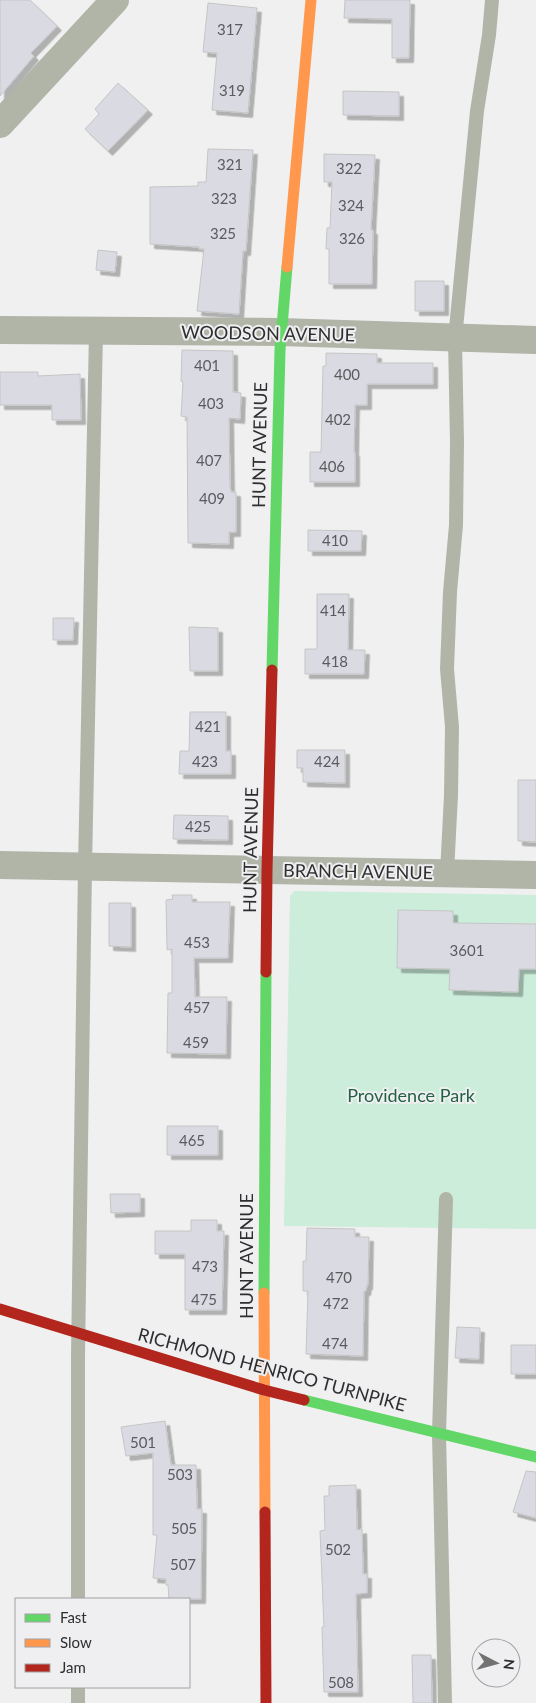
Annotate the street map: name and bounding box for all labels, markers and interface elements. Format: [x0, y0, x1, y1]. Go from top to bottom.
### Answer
house number: 317 [217, 20, 243, 38]
house number: 319 [219, 81, 245, 99]
house number: 321 [217, 155, 243, 173]
house number: 322 [336, 159, 362, 177]
house number: 323 [211, 189, 237, 207]
house number: 324 [338, 196, 364, 214]
house number: 325 [210, 224, 236, 242]
house number: 326 [339, 229, 365, 247]
street label: WOODSON AVENUE [181, 320, 355, 346]
house number: 401 [194, 356, 220, 374]
house number: 400 [334, 365, 360, 383]
street label: HUNT AVENUE [247, 382, 271, 508]
house number: 403 [198, 394, 224, 412]
house number: 402 [325, 410, 351, 428]
house number: 407 [196, 451, 222, 469]
house number: 406 [319, 457, 345, 475]
house number: 409 [199, 489, 225, 507]
house number: 410 [322, 531, 348, 549]
house number: 414 [320, 601, 346, 619]
house number: 418 [322, 652, 348, 670]
house number: 421 [195, 717, 221, 735]
house number: 423 [192, 752, 218, 770]
house number: 424 [314, 752, 340, 770]
street label: HUNT AVENUE [238, 787, 262, 913]
house number: 425 [185, 817, 211, 835]
street label: BRANCH AVENUE [283, 859, 433, 883]
house number: 453 [184, 933, 210, 951]
house number: 3601 [450, 941, 484, 959]
house number: 457 [184, 998, 210, 1016]
house number: 459 [183, 1033, 209, 1051]
park label: Providence Park [347, 1084, 476, 1106]
house number: 465 [179, 1131, 205, 1149]
street label: HUNT AVENUE [235, 1193, 257, 1319]
house number: 473 [192, 1257, 218, 1275]
house number: 470 [326, 1268, 352, 1286]
house number: 475 [191, 1290, 217, 1308]
house number: 472 [323, 1294, 349, 1312]
street label: RICHMOND HENRICO TURNPIKE [136, 1323, 409, 1415]
house number: 474 [322, 1334, 348, 1352]
house number: 501 [130, 1433, 156, 1451]
house number: 503 [167, 1465, 193, 1483]
house number: 505 [171, 1519, 197, 1537]
house number: 502 [325, 1540, 351, 1558]
house number: 507 [170, 1555, 196, 1573]
legend [15, 1598, 190, 1688]
text: Fast [60, 1608, 87, 1626]
text: Slow [60, 1633, 92, 1651]
north arrow [471, 1638, 521, 1688]
text: Jam [60, 1658, 86, 1676]
text: N [500, 1658, 518, 1671]
house number: 508 [328, 1673, 354, 1691]

